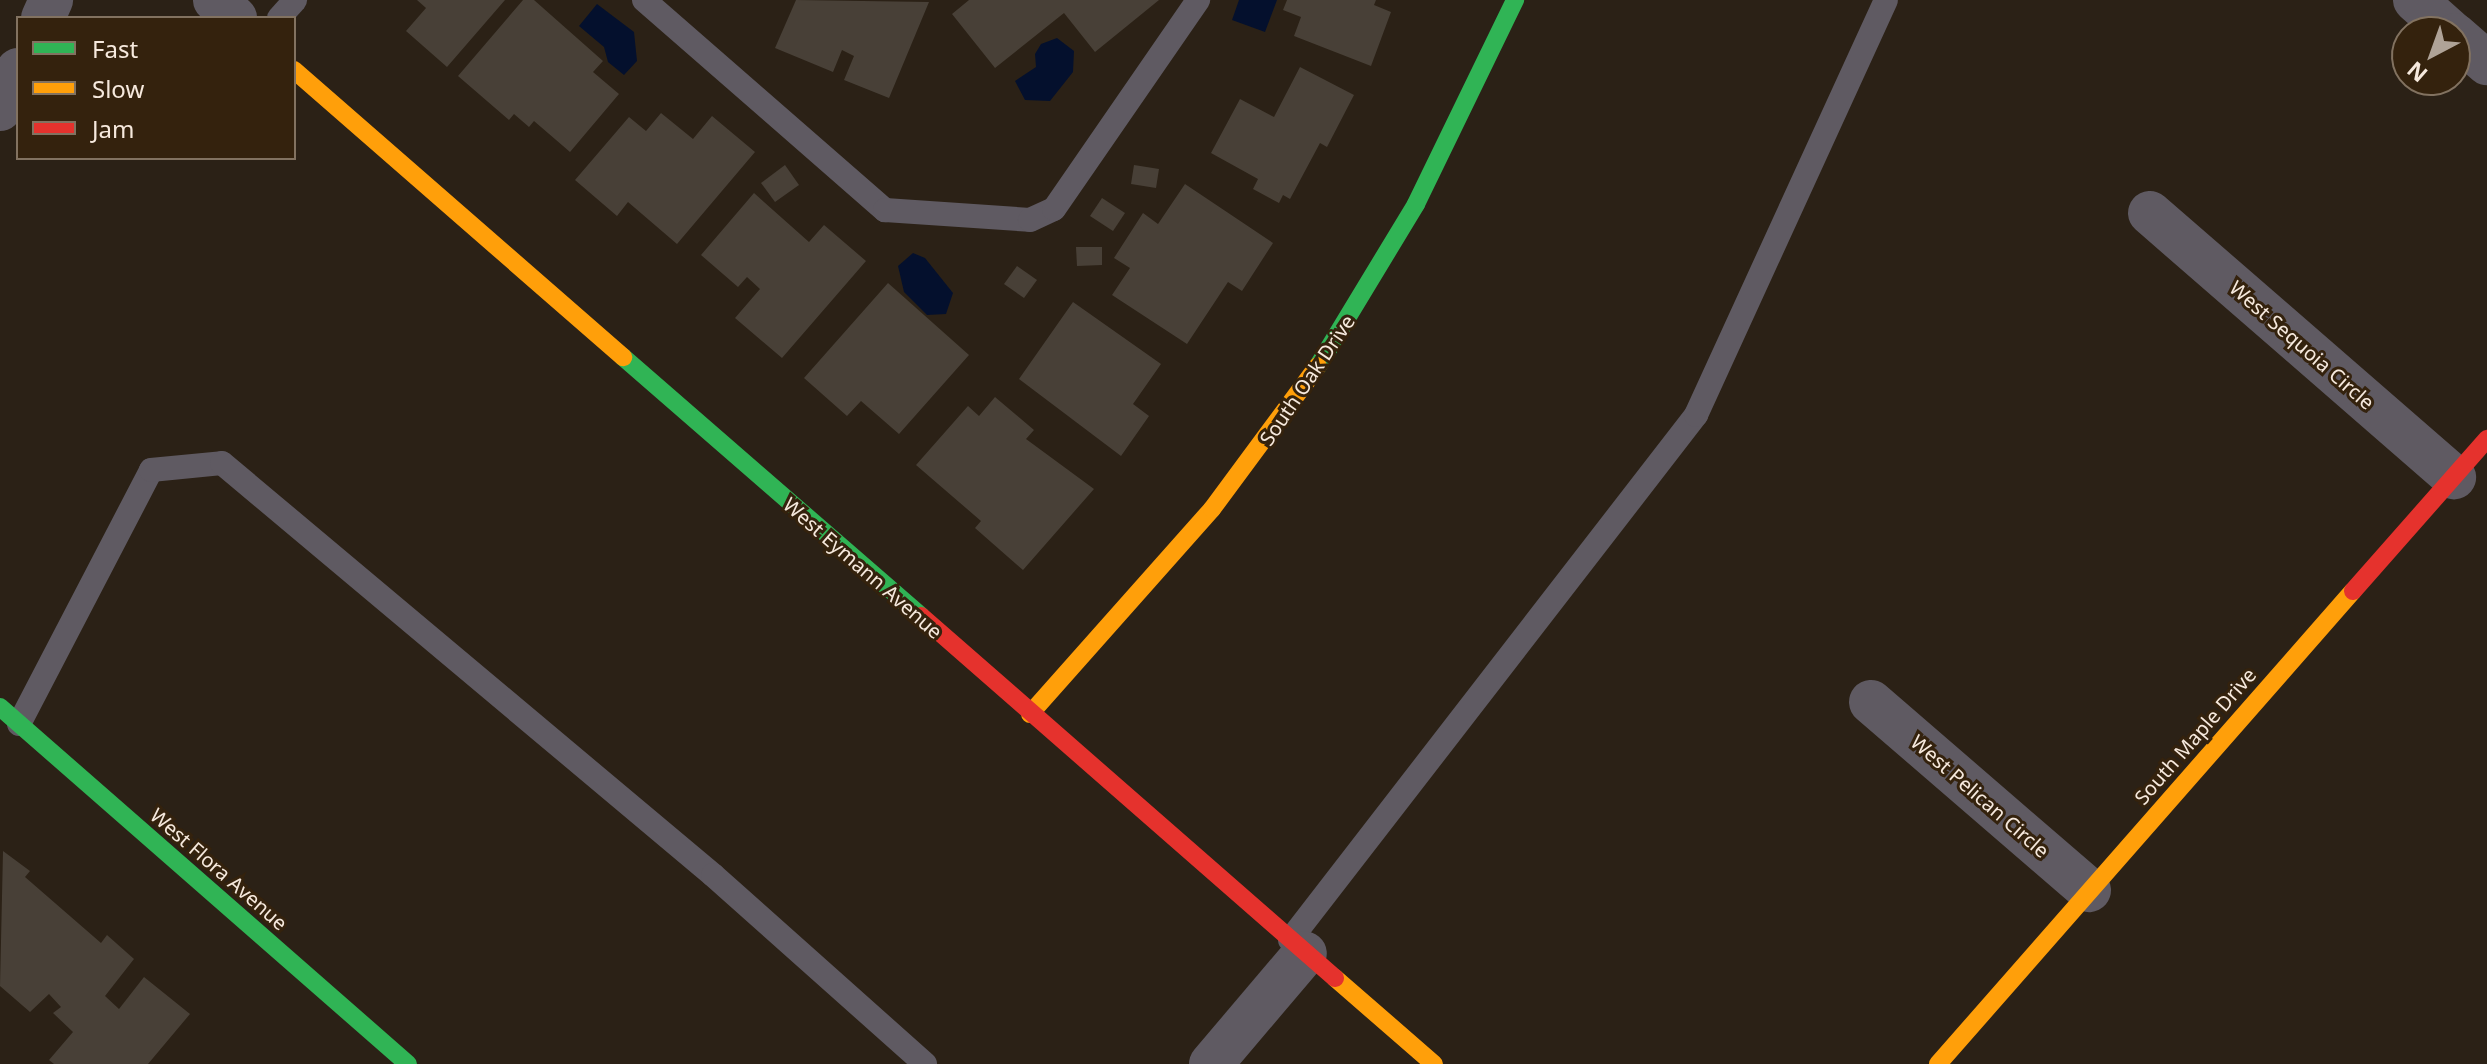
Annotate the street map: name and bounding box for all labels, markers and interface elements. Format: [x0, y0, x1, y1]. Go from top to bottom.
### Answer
legend [16, 16, 296, 160]
north arrow [2391, 16, 2471, 96]
text: Fast [92, 32, 138, 65]
text: N [2400, 55, 2433, 90]
text: Slow [92, 72, 144, 105]
text: Jam [92, 112, 134, 145]
street label: West Sequoia Circle [2225, 276, 2379, 414]
street label: South Oak Drive [1254, 310, 1360, 450]
street label: West Eymann Avenue [779, 492, 947, 644]
street label: South Maple Drive [2129, 663, 2261, 809]
street label: West Pelican Circle [1906, 729, 2054, 863]
street label: West Flora Avenue [146, 803, 292, 935]

